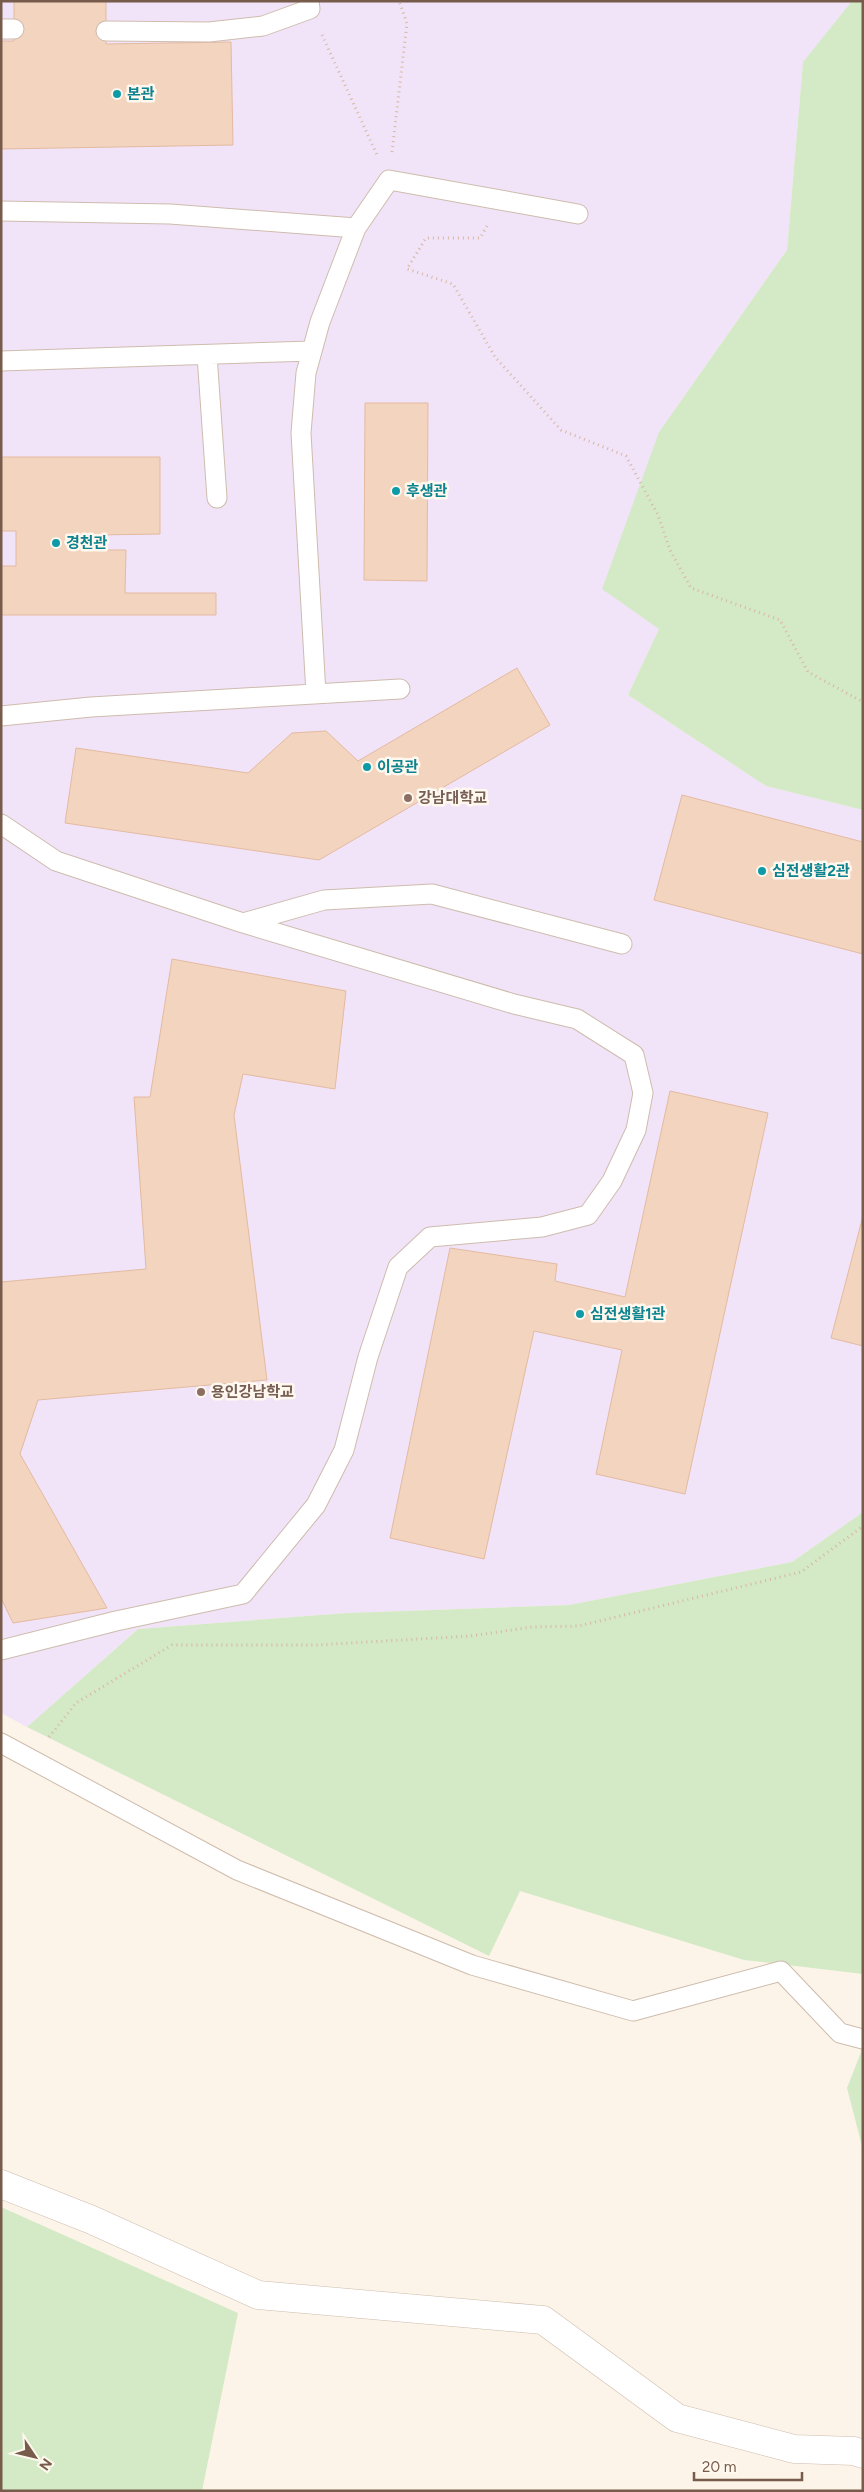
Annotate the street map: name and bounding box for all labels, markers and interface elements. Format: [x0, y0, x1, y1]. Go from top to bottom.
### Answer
place label: 본관 [127, 85, 155, 103]
marker: 본관 [111, 88, 123, 100]
place label: 후생관 [406, 482, 448, 500]
marker: 후생관 [390, 485, 402, 497]
place label: 경천관 [66, 534, 108, 552]
marker: 경천관 [50, 537, 62, 549]
place label: 이공관 [377, 758, 419, 776]
marker: 이공관 [361, 761, 373, 773]
place label: 강남대학교 [418, 789, 487, 807]
marker: 강남대학교 [402, 792, 414, 804]
place label: 심전생활2관 [772, 862, 850, 880]
marker: 심전생활2관 [756, 865, 768, 877]
place label: 심전생활1관 [590, 1305, 666, 1323]
marker: 심전생활1관 [574, 1308, 586, 1320]
place label: 용인강남학교 [211, 1383, 294, 1401]
marker: 용인강남학교 [195, 1386, 207, 1398]
north arrow [10, 2432, 60, 2482]
scale bar [694, 2450, 802, 2482]
text: N [35, 2455, 55, 2473]
text: 20 m [702, 2458, 736, 2476]

